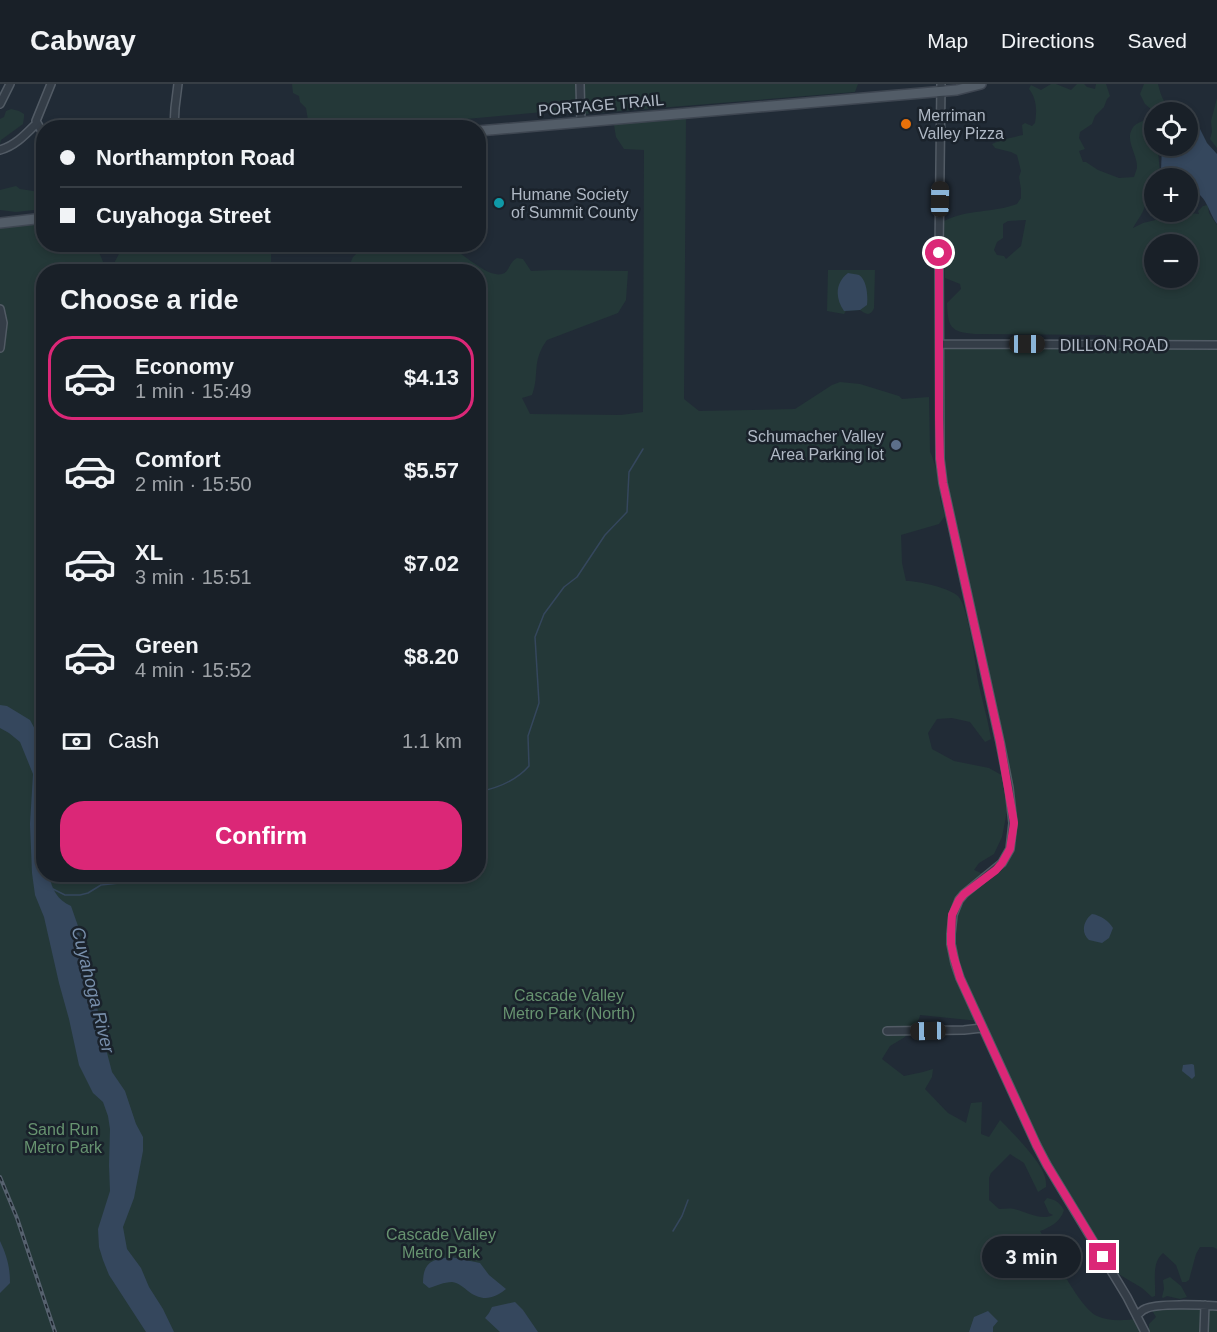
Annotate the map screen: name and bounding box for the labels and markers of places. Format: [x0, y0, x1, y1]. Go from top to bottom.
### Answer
place label: Merriman Valley Pizza [918, 107, 1004, 142]
marker: Merriman Valley Pizza [899, 117, 913, 131]
place label: Humane Society of Summit County [511, 186, 638, 221]
marker: Humane Society of Summit County [492, 196, 506, 210]
place label: Schumacher Valley Area Parking lot [747, 428, 885, 463]
marker: Schumacher Valley Area Parking lot [889, 438, 903, 452]

